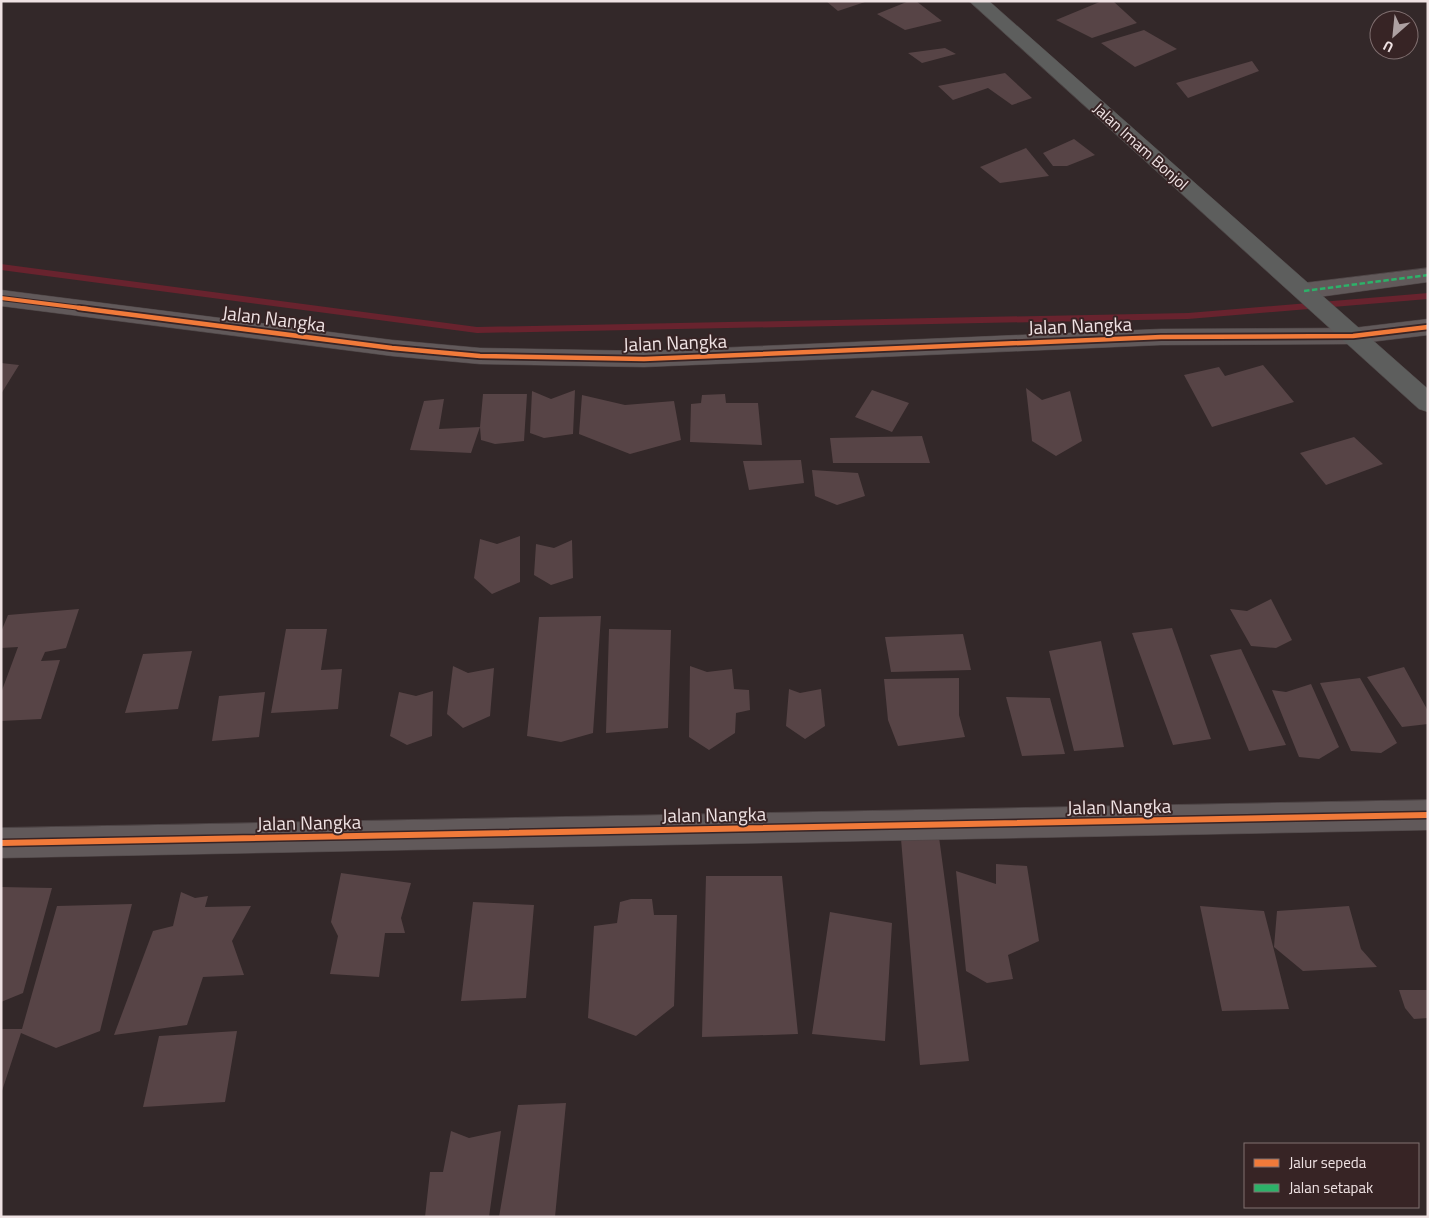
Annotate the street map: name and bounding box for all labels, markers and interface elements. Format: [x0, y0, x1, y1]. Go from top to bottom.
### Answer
north arrow [1369, 10, 1419, 60]
text: U [1379, 36, 1397, 58]
street label: Jalan Imam Bonjol [1088, 97, 1194, 195]
street label: Jalan Nangka [221, 297, 328, 339]
street label: Jalan Nangka [1027, 309, 1133, 341]
street label: Jalan Nangka [622, 326, 728, 358]
street label: Jalan Nangka [1067, 791, 1172, 821]
street label: Jalan Nangka [662, 799, 767, 829]
street label: Jalan Nangka [257, 807, 362, 837]
legend [1244, 1143, 1419, 1208]
text: Jalur sepeda [1289, 1151, 1367, 1174]
text: Jalan setapak [1289, 1176, 1373, 1199]

